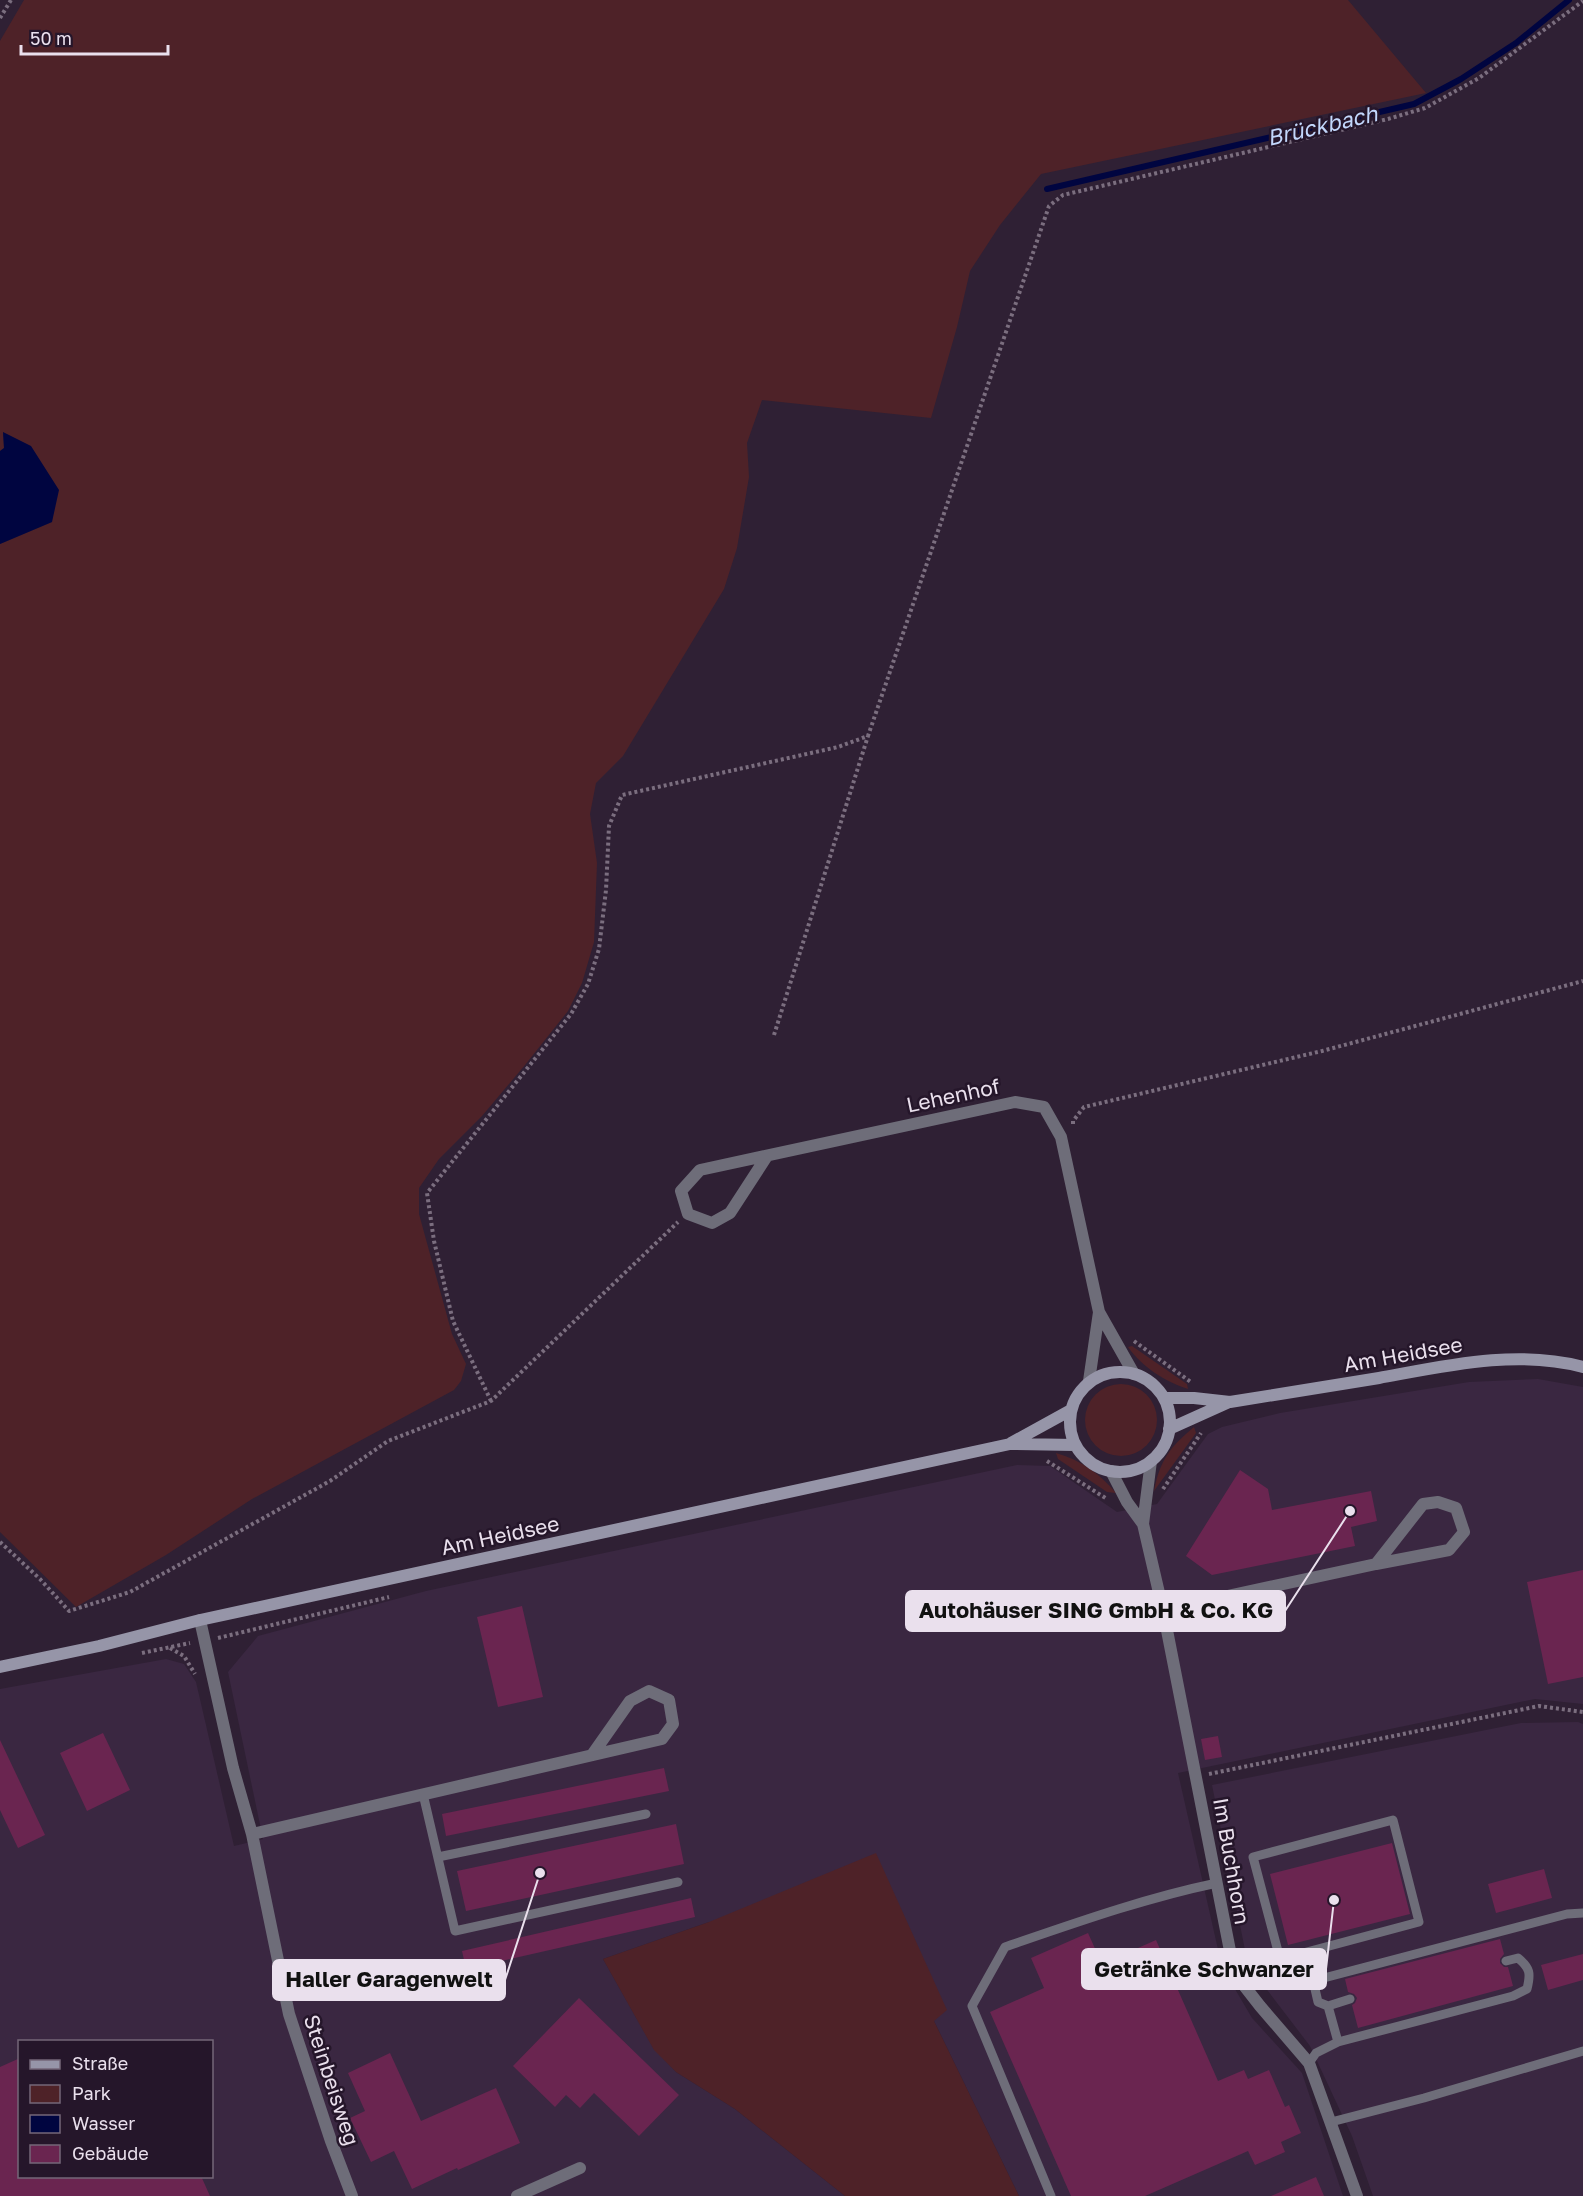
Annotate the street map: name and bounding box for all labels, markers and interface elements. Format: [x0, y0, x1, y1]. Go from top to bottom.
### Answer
scale bar [21, 18, 168, 56]
text: 50 m [30, 27, 72, 49]
water label: Brückbach [1264, 99, 1381, 151]
street label: Lehenhof [904, 1072, 1002, 1118]
street label: Am Heidsee [1342, 1331, 1464, 1377]
street label: Am Heidsee [439, 1510, 561, 1560]
callout: Autohäuser SING GmbH & Co. KG [906, 1591, 1285, 1631]
text: Autohäuser SING GmbH & Co. KG [919, 1596, 1273, 1623]
street label: Im Buchhorn [1208, 1796, 1256, 1926]
callout: Getränke Schwanzer [1082, 1949, 1326, 1989]
text: Getränke Schwanzer [1094, 1955, 1314, 1982]
callout: Haller Garagenwelt [273, 1960, 505, 2000]
text: Haller Garagenwelt [285, 1965, 493, 1992]
street label: Steinbeisweg [299, 2011, 365, 2149]
legend [18, 2040, 213, 2178]
text: Straße [72, 2052, 128, 2074]
text: Park [72, 2082, 111, 2104]
text: Wasser [72, 2112, 135, 2134]
text: Gebäude [72, 2142, 149, 2164]

